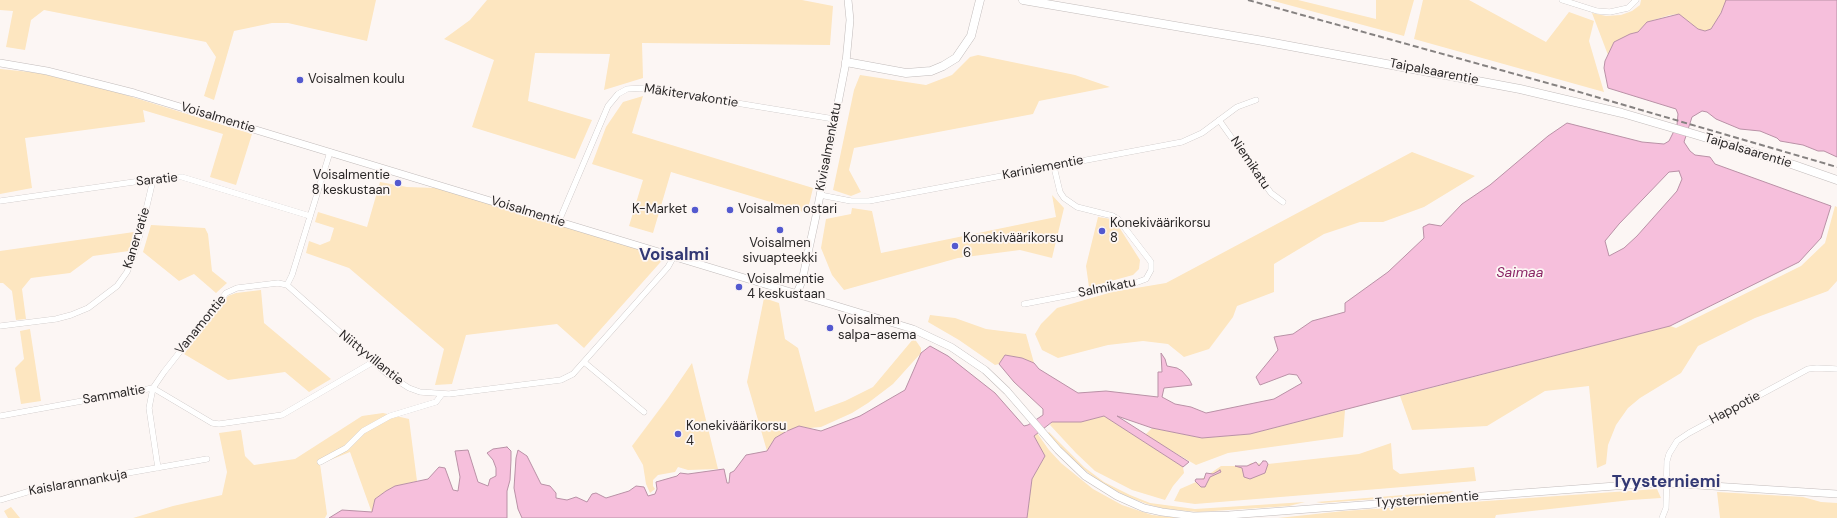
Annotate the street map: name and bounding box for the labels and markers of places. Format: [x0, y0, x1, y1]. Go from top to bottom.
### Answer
place label: Voisalmen koulu [308, 72, 405, 88]
marker: Voisalmen koulu [295, 75, 305, 85]
place label: Voisalmentie 8 keskustaan [312, 168, 390, 199]
marker: Voisalmentie 8 keskustaan [393, 178, 403, 188]
place label: K-Market [632, 202, 687, 218]
place label: Voisalmen ostari [738, 202, 837, 218]
marker: K-Market [690, 205, 700, 215]
marker: Voisalmen ostari [725, 205, 735, 215]
place label: Konekiväärikorsu 8 [1110, 216, 1211, 247]
marker: Voisalmen sivuapteekki [775, 225, 785, 235]
marker: Konekiväärikorsu 8 [1097, 226, 1107, 236]
place label: Konekiväärikorsu 6 [963, 231, 1064, 262]
place label: Voisalmen sivuapteekki [743, 236, 817, 267]
marker: Konekiväärikorsu 6 [950, 241, 960, 251]
place label: Voisalmentie 4 keskustaan [747, 272, 825, 303]
marker: Voisalmentie 4 keskustaan [734, 282, 744, 292]
place label: Voisalmen salpa-asema [838, 313, 916, 344]
marker: Voisalmen salpa-asema [825, 323, 835, 333]
place label: Konekiväärikorsu 4 [686, 419, 787, 450]
marker: Konekiväärikorsu 4 [673, 429, 683, 439]

